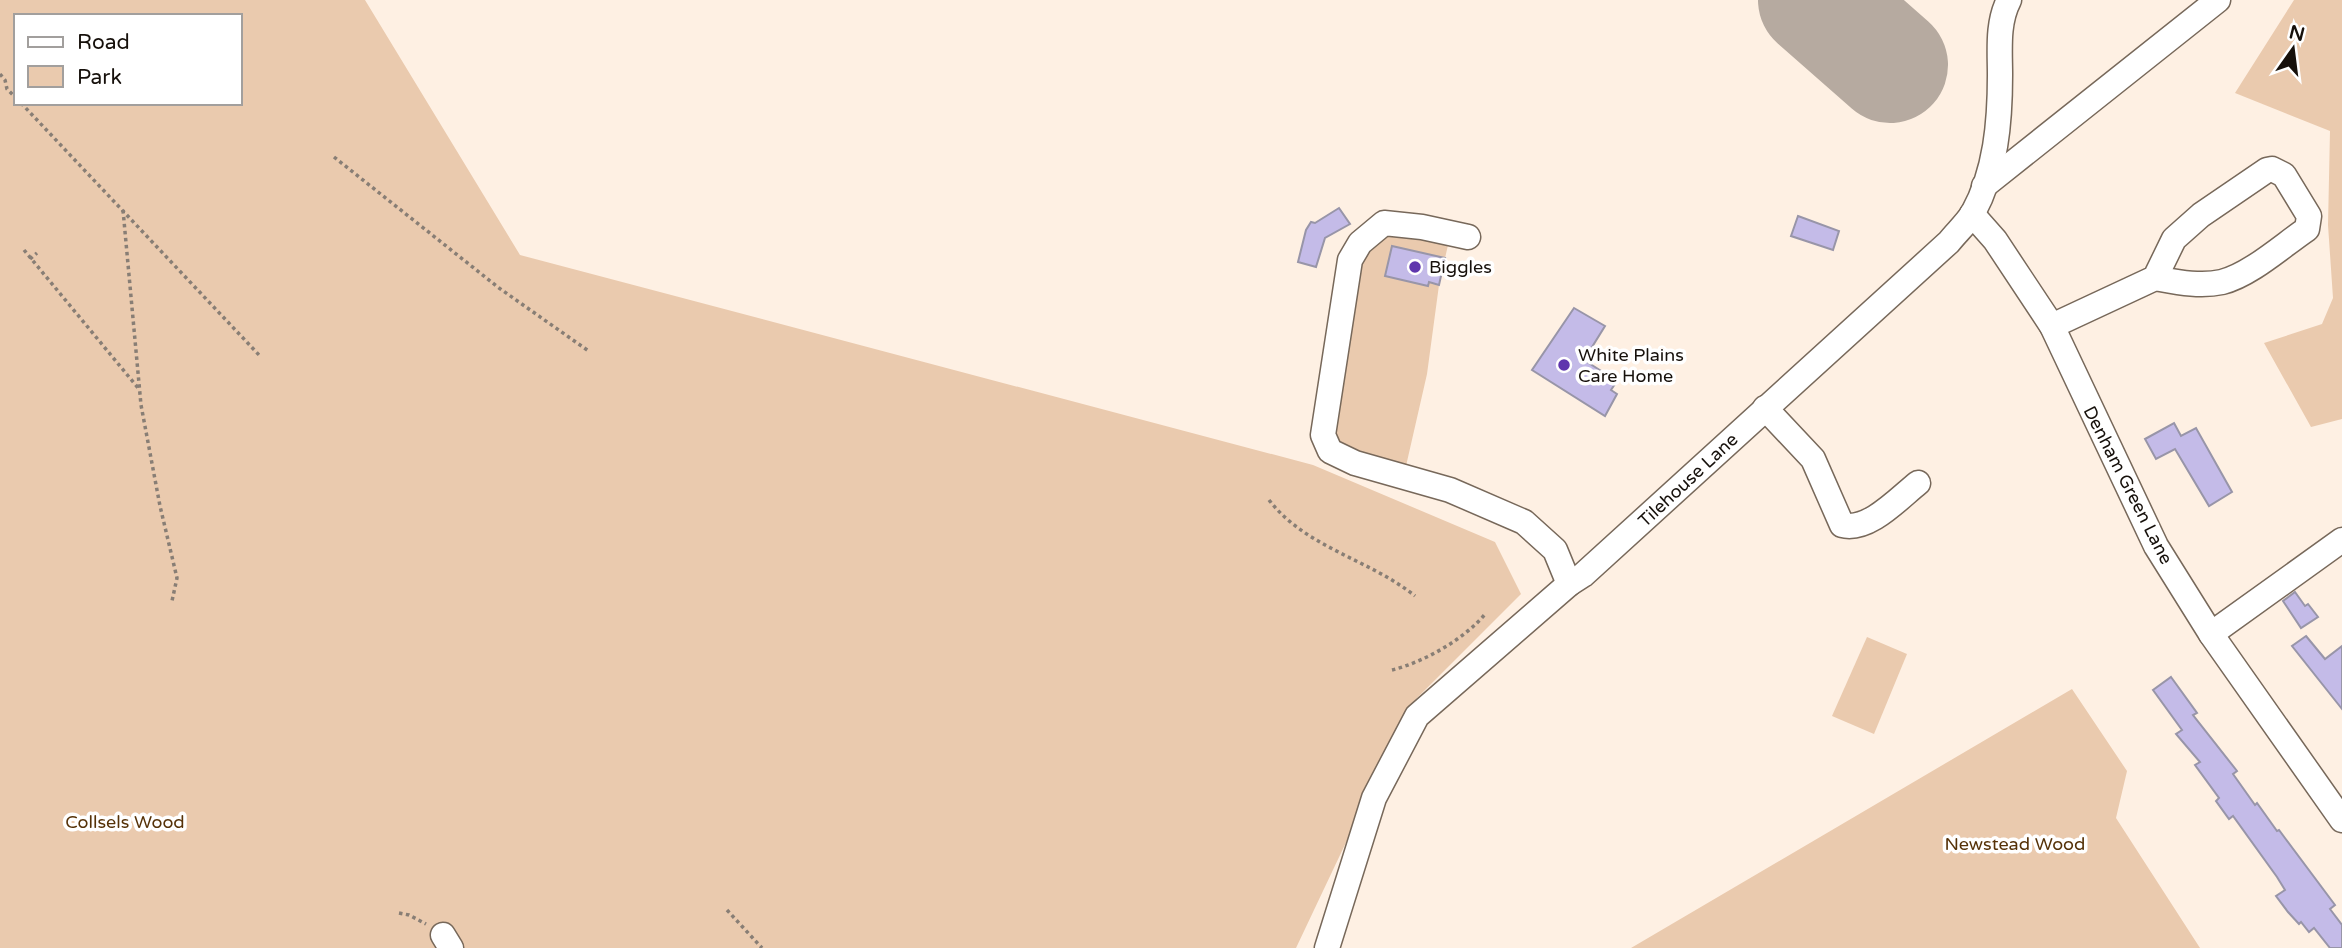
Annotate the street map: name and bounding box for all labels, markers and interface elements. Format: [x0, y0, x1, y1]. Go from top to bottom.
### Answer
legend [14, 14, 242, 105]
north arrow [2258, 14, 2328, 84]
text: N [2287, 21, 2307, 46]
text: Road [77, 30, 130, 55]
text: Park [77, 65, 122, 90]
place label: Biggles [1429, 256, 1492, 278]
marker: Biggles [1407, 259, 1423, 275]
place label: White Plains Care Home [1578, 344, 1684, 387]
marker: White Plains Care Home [1556, 357, 1572, 373]
street label: Denham Green Lane [2079, 402, 2177, 568]
street label: Tilehouse Lane [1634, 428, 1742, 532]
park label: Collsels Wood [65, 811, 185, 833]
park label: Newstead Wood [1945, 833, 2085, 855]

